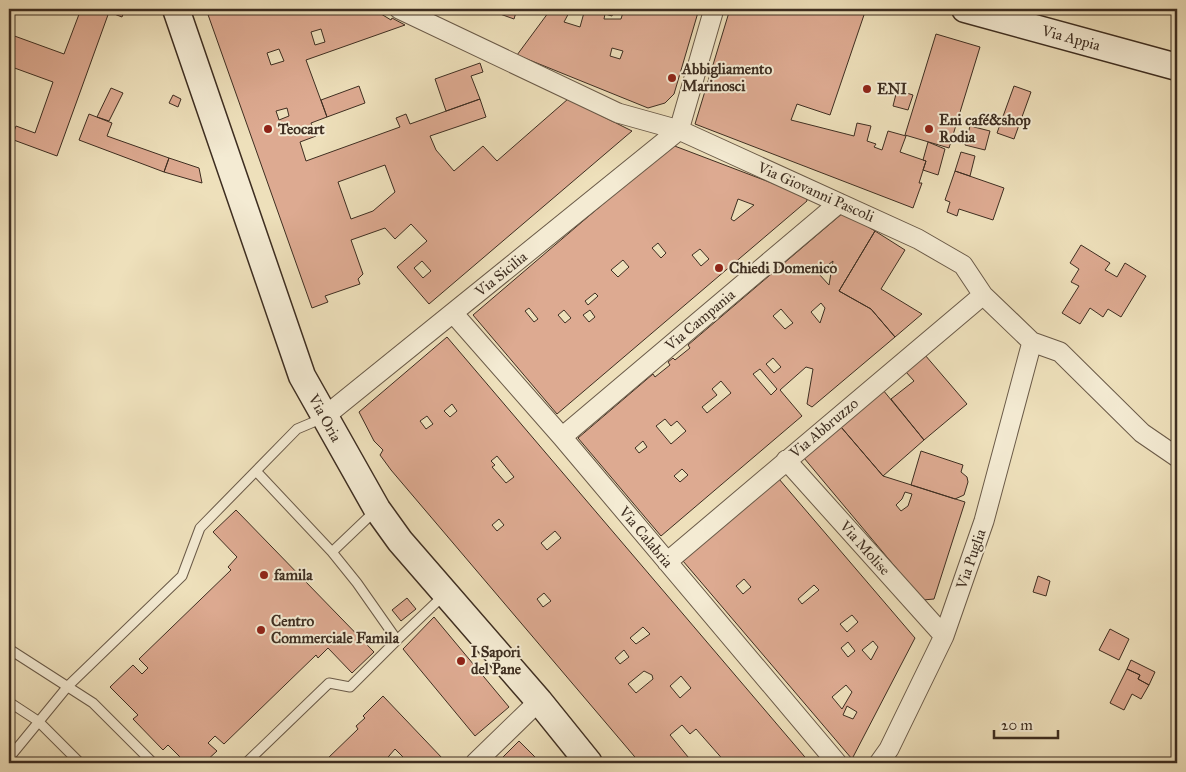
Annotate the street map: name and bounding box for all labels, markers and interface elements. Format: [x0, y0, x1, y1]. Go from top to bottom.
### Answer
street label: Via Appia [1039, 21, 1103, 55]
place label: Abbigliamento Marinosci [681, 60, 772, 95]
marker: Abbigliamento Marinosci [666, 72, 678, 84]
place label: ENI [877, 80, 907, 98]
marker: ENI [861, 83, 873, 95]
place label: Eni café&shop Rodia [939, 111, 1031, 146]
place label: Teocart [277, 120, 325, 138]
marker: Teocart [262, 123, 274, 135]
marker: Eni café&shop Rodia [923, 123, 935, 135]
street label: Via Giovanni Pascoli [754, 158, 877, 226]
street label: Via Sicilia [471, 247, 531, 301]
place label: Chiedi Domenico [729, 259, 838, 277]
marker: Chiedi Domenico [713, 262, 725, 274]
street label: Via Campania [661, 285, 739, 355]
street label: Via Oria [304, 390, 346, 446]
street label: Via Abbruzzo [785, 394, 862, 463]
street label: Via Calabria [615, 502, 677, 572]
street label: Via Molise [835, 516, 894, 579]
street label: Via Puglia [952, 526, 990, 592]
place label: famila [273, 566, 313, 584]
marker: famila [258, 569, 270, 581]
place label: Centro Commerciale Famila [271, 612, 400, 647]
marker: Centro Commerciale Famila [255, 624, 267, 636]
place label: I Sapori del Pane [471, 643, 522, 678]
marker: I Sapori del Pane [455, 655, 467, 667]
scale bar [994, 707, 1057, 739]
text: 20 m [1001, 716, 1033, 734]

